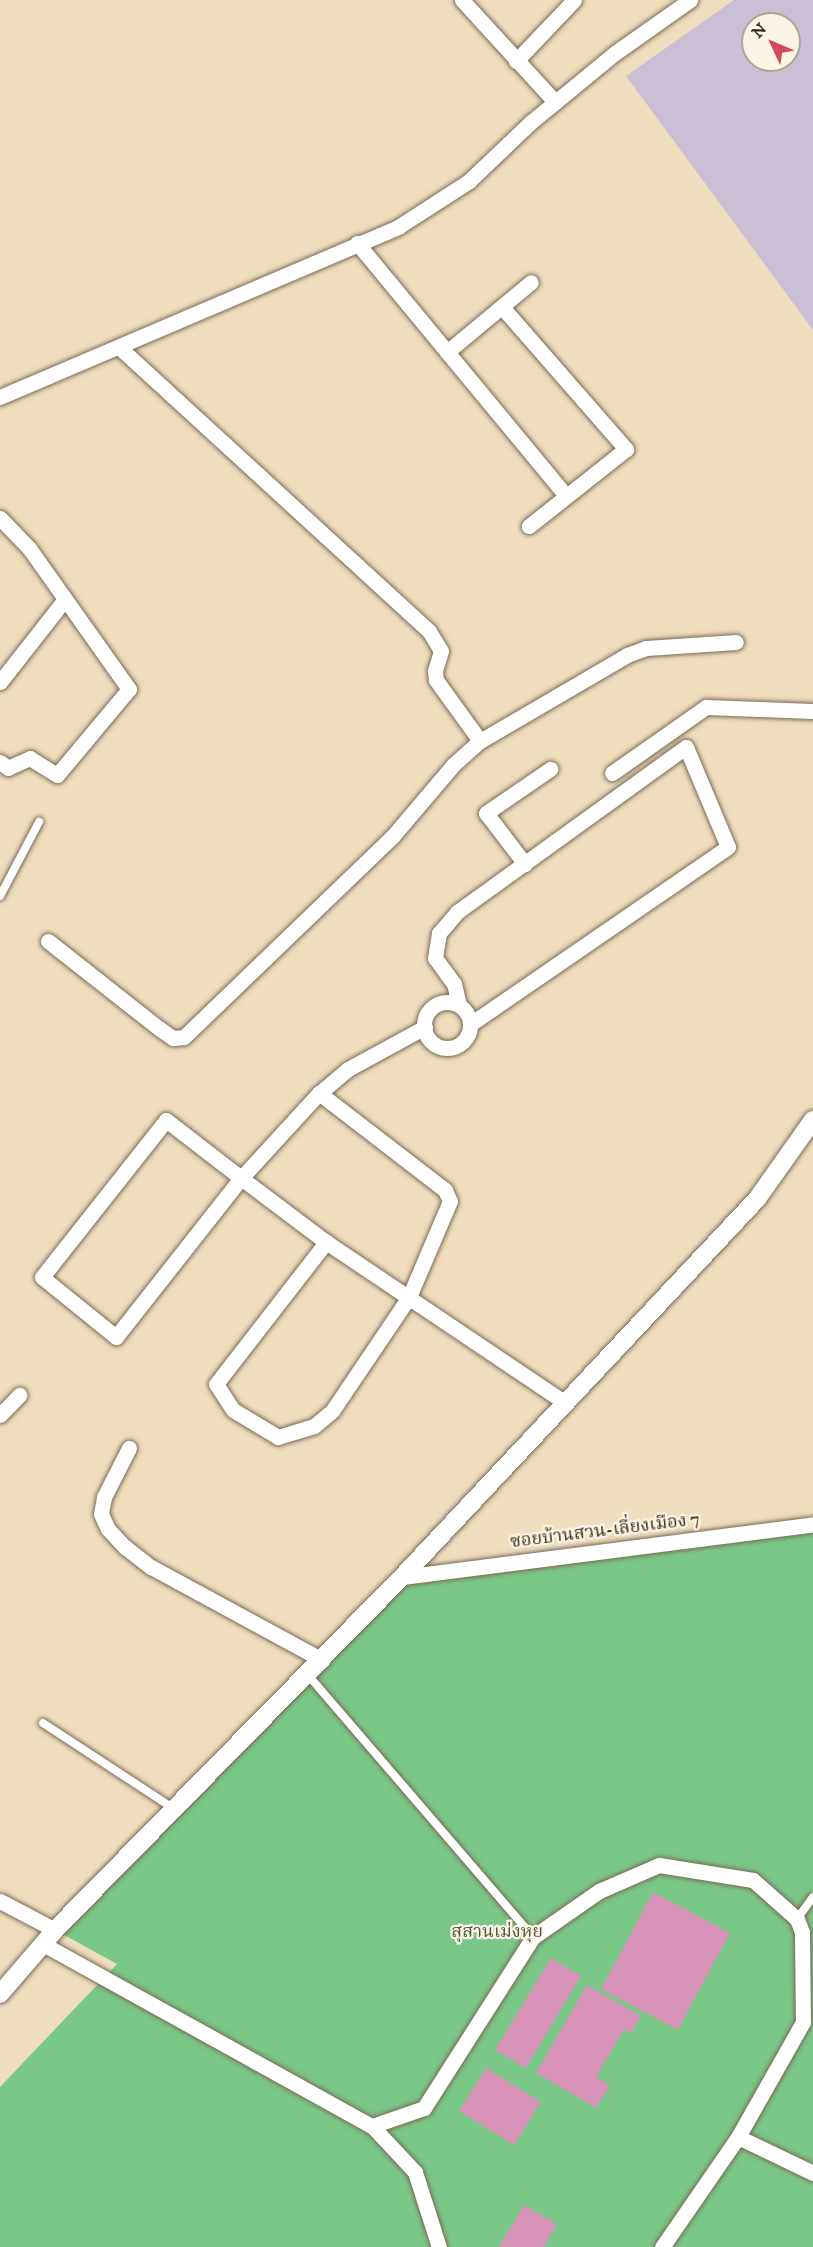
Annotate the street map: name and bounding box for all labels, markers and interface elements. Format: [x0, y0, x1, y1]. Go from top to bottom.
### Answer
north arrow [741, 12, 801, 72]
text: N [748, 19, 771, 43]
street label: ซอยบ้านสวน-เลี่ยงเมือง 7 [509, 1509, 701, 1553]
park label: สุสานเม่งหุย [451, 1921, 543, 1943]

